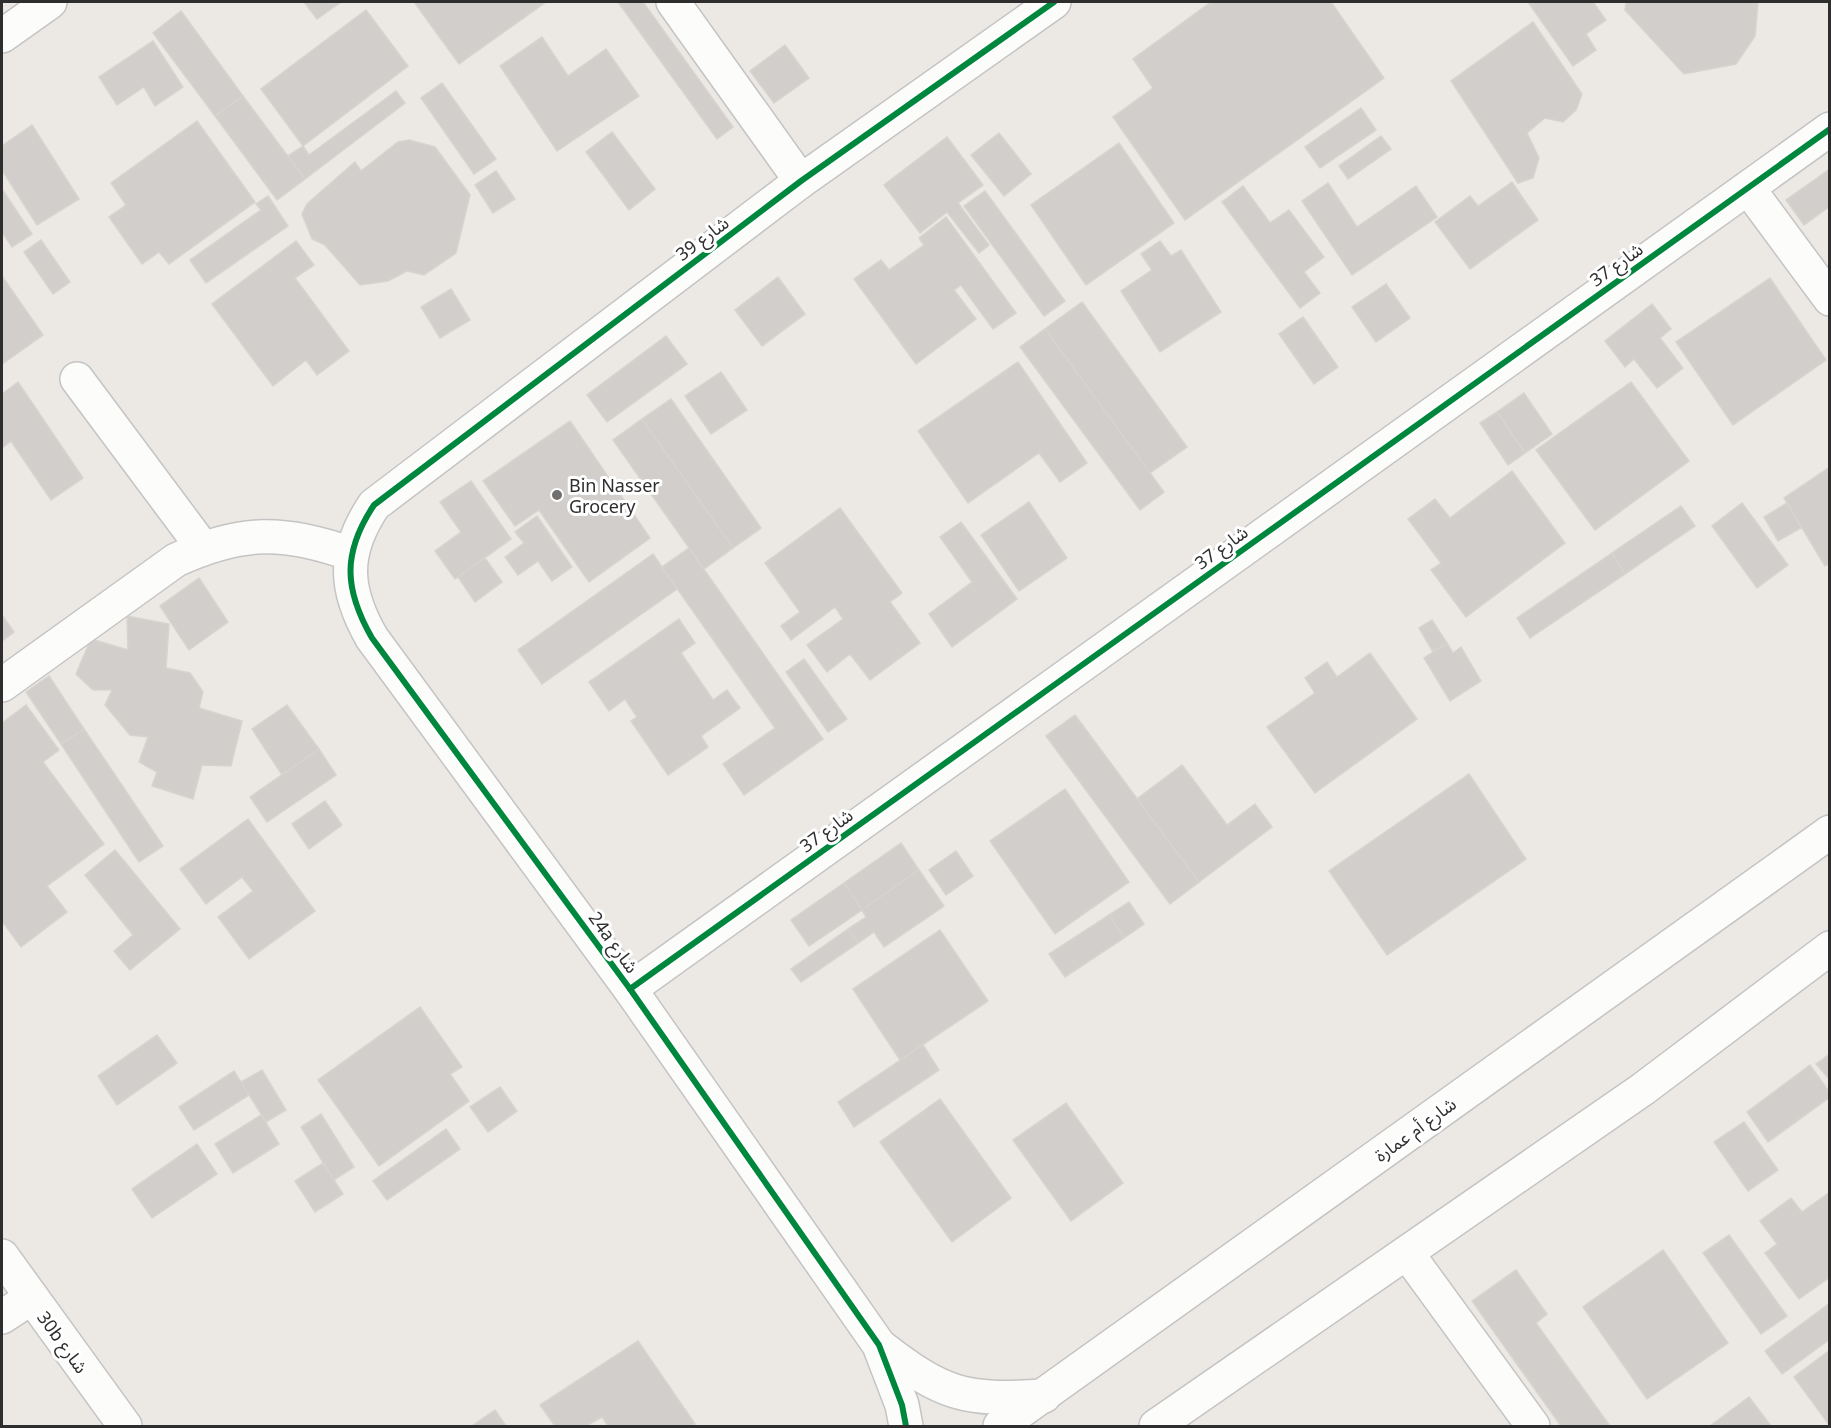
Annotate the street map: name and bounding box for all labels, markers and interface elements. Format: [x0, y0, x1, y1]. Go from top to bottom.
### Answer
street label: شارع 39 [671, 210, 735, 268]
street label: شارع 37 [1585, 237, 1649, 294]
place label: Bin Nasser Grocery [569, 473, 660, 518]
marker: Bin Nasser Grocery [550, 488, 564, 502]
street label: شارع 37 [1190, 520, 1254, 577]
street label: شارع 37 [795, 803, 859, 860]
street label: 24a شارع [581, 906, 644, 979]
street label: شارع أم عمارة [1369, 1091, 1462, 1169]
street label: 30b شارع [30, 1306, 94, 1380]

